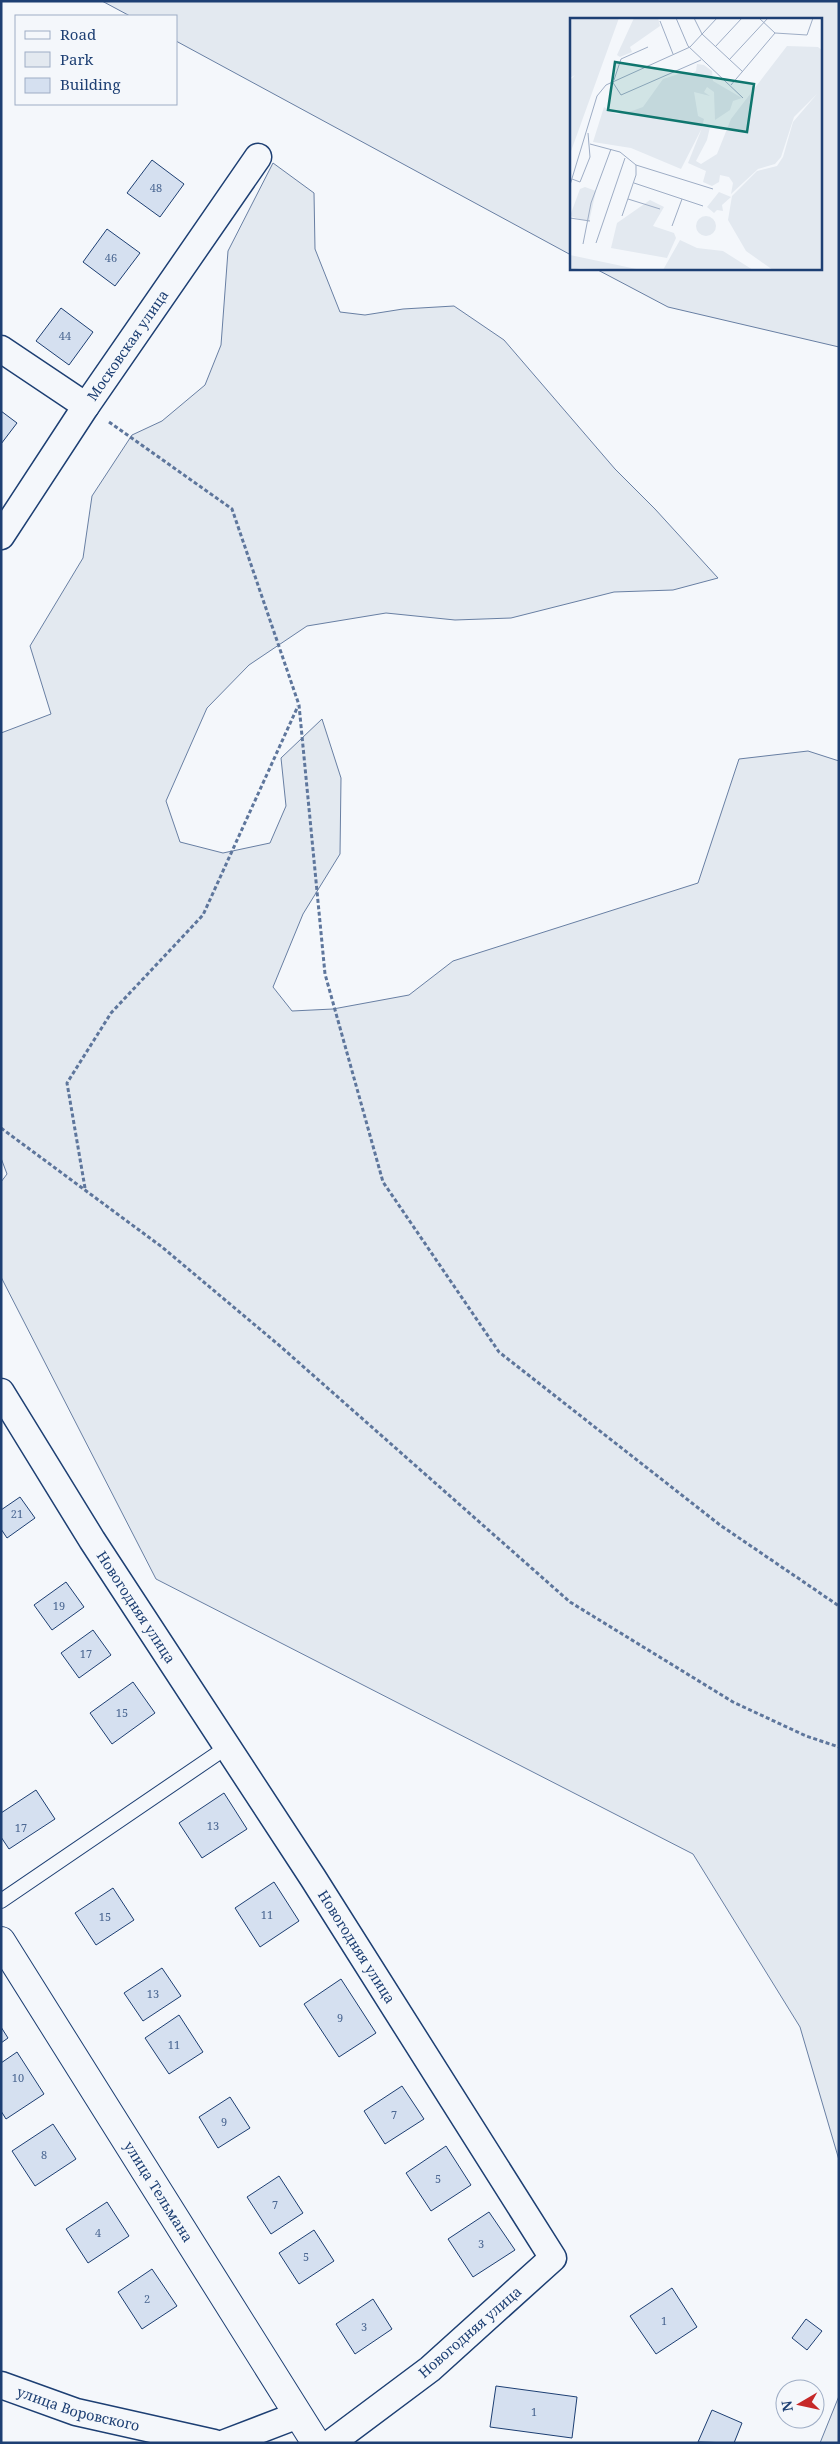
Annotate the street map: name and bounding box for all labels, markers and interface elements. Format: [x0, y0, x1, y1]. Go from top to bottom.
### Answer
legend [15, 15, 178, 105]
inset map [570, 18, 822, 270]
text: Road [60, 24, 96, 44]
text: Park [60, 49, 94, 69]
text: Building [60, 74, 121, 94]
house number: 48 [150, 180, 162, 195]
house number: 46 [105, 250, 117, 265]
street label: Московская улица [83, 286, 172, 404]
house number: 44 [59, 328, 71, 343]
house number: 21 [11, 1506, 23, 1521]
street label: Новогодняя улица [93, 1547, 180, 1667]
house number: 19 [53, 1598, 65, 1613]
house number: 17 [80, 1646, 92, 1661]
house number: 15 [116, 1705, 128, 1720]
house number: 13 [207, 1818, 219, 1833]
house number: 17 [15, 1820, 27, 1835]
street label: Новогодняя улица [314, 1886, 400, 2007]
house number: 11 [261, 1907, 273, 1922]
house number: 15 [99, 1909, 111, 1924]
house number: 13 [147, 1986, 159, 2001]
house number: 9 [337, 2010, 343, 2025]
house number: 11 [168, 2037, 180, 2052]
house number: 10 [12, 2070, 24, 2085]
house number: 7 [391, 2107, 397, 2122]
house number: 9 [221, 2114, 227, 2129]
street label: улица Тельмана [120, 2137, 198, 2246]
house number: 8 [41, 2147, 47, 2162]
house number: 5 [435, 2171, 441, 2186]
house number: 7 [272, 2197, 278, 2212]
house number: 4 [95, 2225, 101, 2240]
house number: 3 [478, 2236, 484, 2251]
house number: 5 [303, 2249, 309, 2264]
street label: Новогодняя улица [414, 2282, 525, 2382]
house number: 2 [144, 2291, 150, 2306]
house number: 1 [661, 2313, 667, 2328]
house number: 3 [361, 2319, 367, 2334]
north arrow [775, 2379, 825, 2429]
street label: улица Воровского [14, 2382, 141, 2435]
text: N [776, 2399, 797, 2413]
house number: 1 [531, 2404, 537, 2419]

